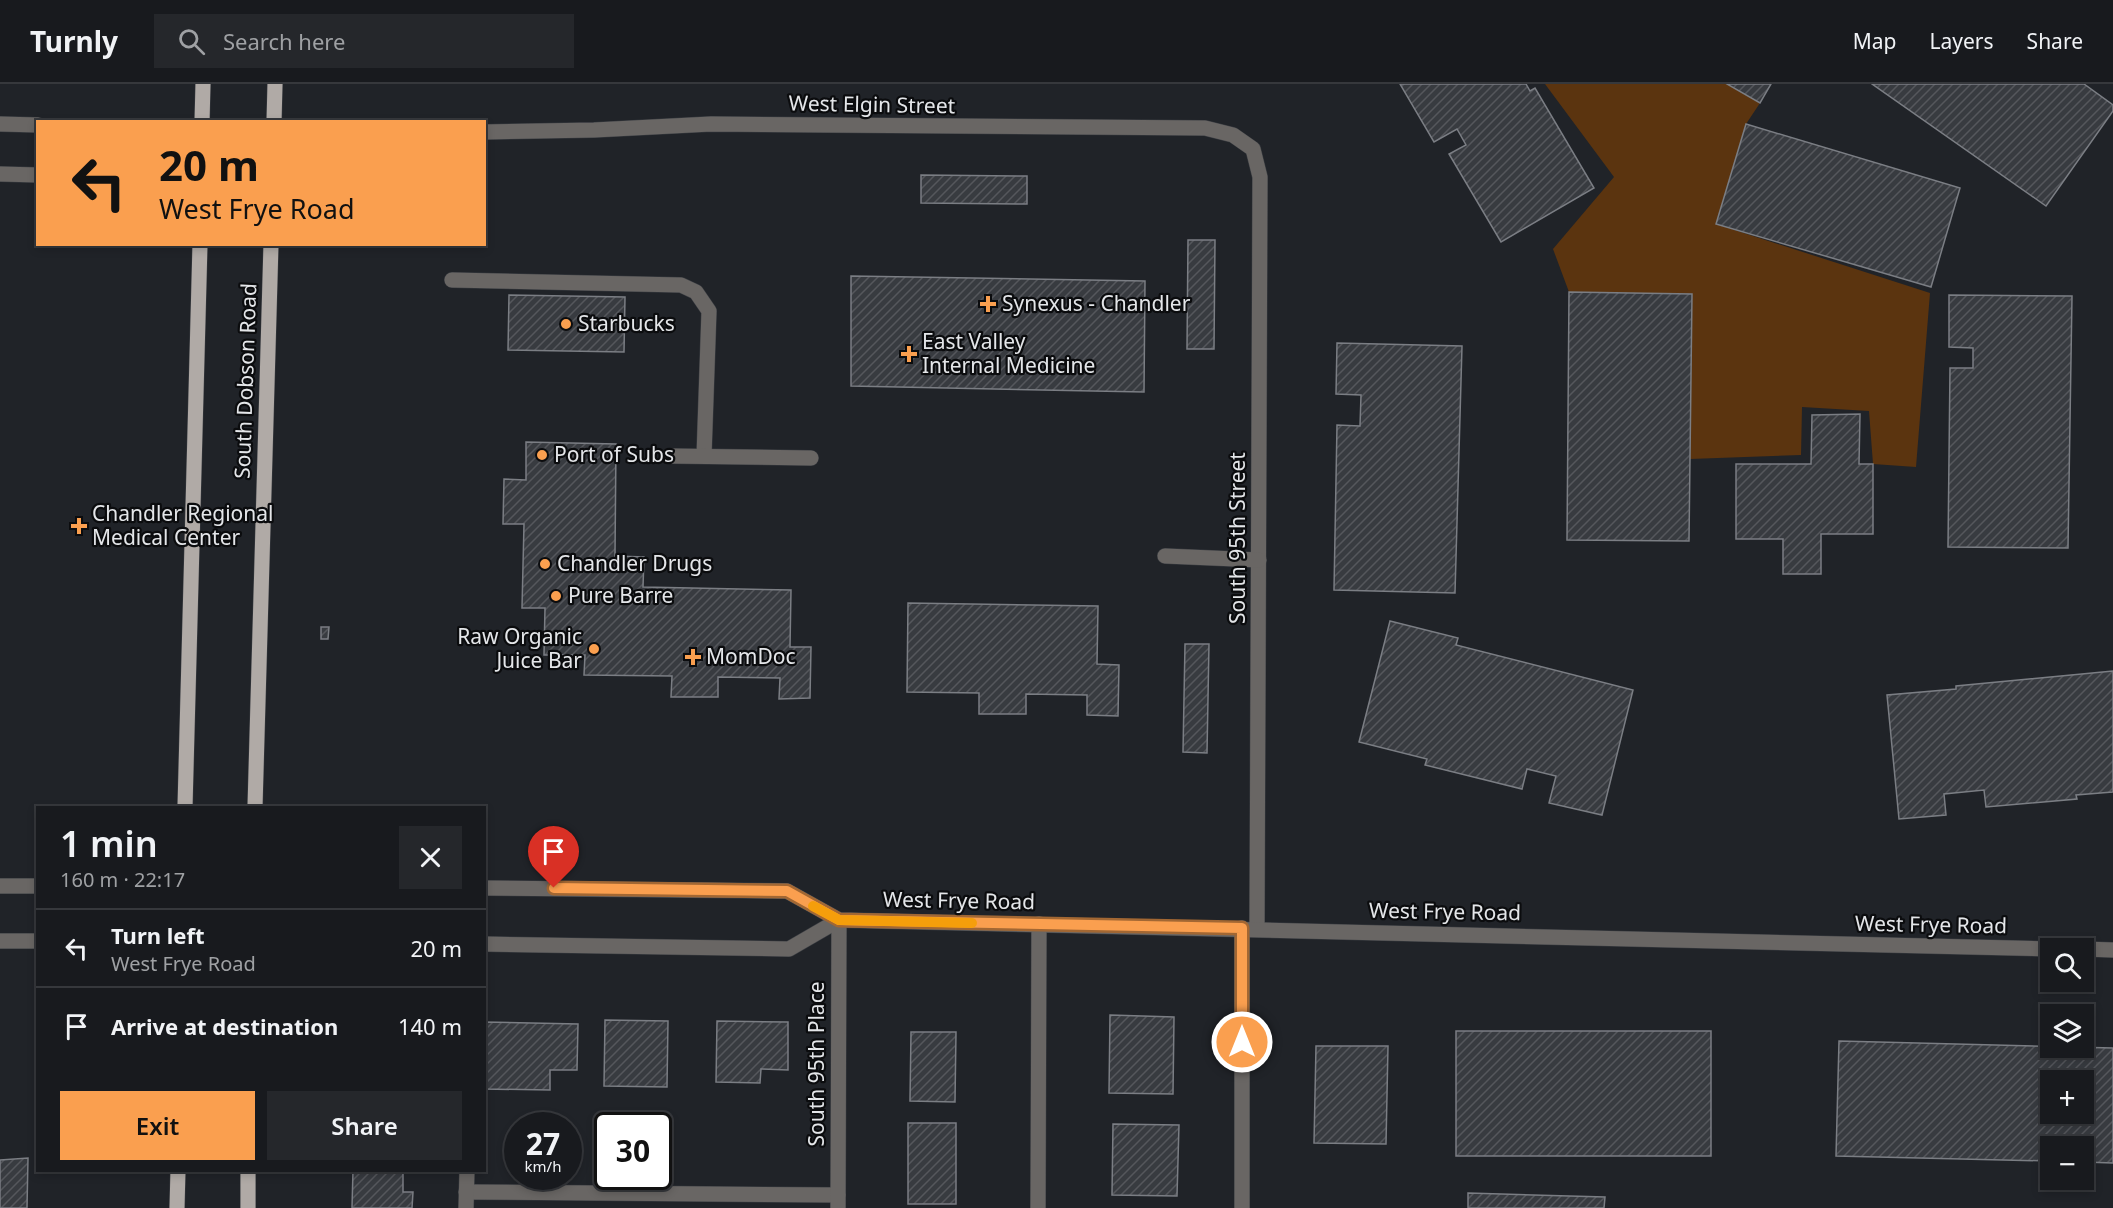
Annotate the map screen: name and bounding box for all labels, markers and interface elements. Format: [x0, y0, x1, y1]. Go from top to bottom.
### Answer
search box [154, 14, 574, 68]
text: Turnly [30, 22, 118, 60]
icon: search [175, 25, 208, 58]
text: Search here [223, 26, 345, 56]
text: Map [1853, 27, 1897, 55]
text: Layers [1930, 27, 1994, 55]
text: Share [2027, 27, 2083, 55]
street label: West Elgin Street [789, 89, 956, 119]
text: 20 m [159, 136, 259, 193]
icon: left [60, 144, 138, 222]
text: West Frye Road [159, 190, 355, 227]
street label: South Dobson Road [228, 283, 262, 479]
place label: Synexus - Chandler [1002, 289, 1191, 317]
marker: Synexus - Chandler [979, 295, 997, 313]
place label: Starbucks [578, 309, 675, 337]
marker: Starbucks [559, 317, 573, 331]
place label: East Valley Internal Medicine [922, 327, 1095, 379]
marker: East Valley Internal Medicine [900, 345, 918, 363]
place label: Port of Subs [554, 440, 674, 468]
marker: Port of Subs [535, 448, 549, 462]
street label: South 95th Street [1223, 452, 1251, 624]
place label: Chandler Regional Medical Center [92, 499, 273, 551]
marker: Chandler Regional Medical Center [70, 517, 88, 535]
place label: Chandler Drugs [557, 549, 712, 577]
marker: Chandler Drugs [538, 557, 552, 571]
place label: Pure Barre [568, 581, 673, 609]
marker: Pure Barre [549, 589, 563, 603]
place label: Raw Organic Juice Bar [457, 622, 582, 674]
marker: Raw Organic Juice Bar [587, 642, 601, 656]
place label: MomDoc [706, 642, 796, 670]
marker: MomDoc [684, 648, 702, 666]
text: 1 min [60, 819, 158, 868]
button: close [399, 826, 462, 889]
pin [528, 826, 579, 888]
icon: arrive [537, 835, 570, 868]
text: 160 m · 22:17 [60, 866, 185, 893]
street label: West Frye Road [883, 885, 1035, 915]
street label: West Frye Road [1369, 896, 1521, 926]
street label: West Frye Road [1855, 909, 2007, 939]
text: Turn left [111, 920, 205, 950]
icon: left [60, 932, 93, 965]
text: 20 m [411, 933, 462, 963]
map controls [2040, 938, 2094, 1190]
button: search [2040, 938, 2094, 992]
text: West Frye Road [111, 950, 256, 977]
street label: South 95th Place [802, 981, 830, 1147]
button: layers [2040, 1004, 2094, 1058]
icon: arrive [60, 1010, 93, 1043]
position arrow [1210, 1010, 1274, 1074]
text: Arrive at destination [111, 1011, 338, 1041]
text: 140 m [398, 1011, 462, 1041]
button: + [2040, 1070, 2094, 1124]
button: Exit [60, 1091, 255, 1160]
button: Share [267, 1091, 462, 1160]
speed limit sign: 30 [594, 1112, 672, 1190]
text: 27 [526, 1123, 560, 1164]
button: − [2040, 1136, 2094, 1190]
text: km/h [525, 1156, 561, 1176]

